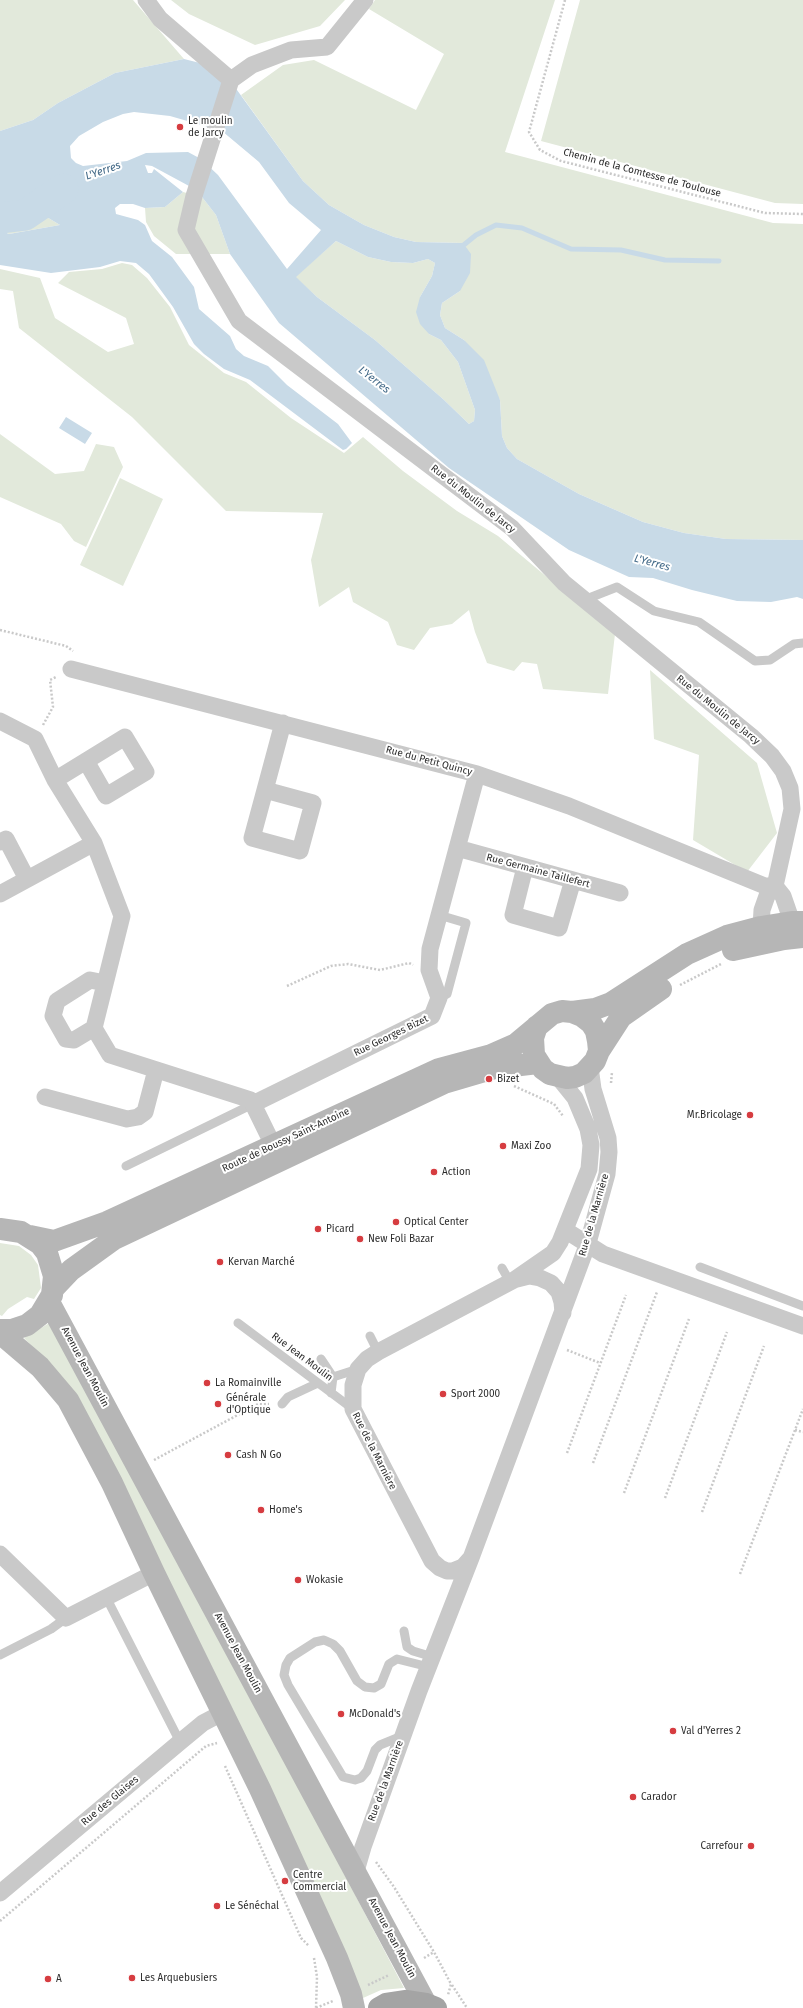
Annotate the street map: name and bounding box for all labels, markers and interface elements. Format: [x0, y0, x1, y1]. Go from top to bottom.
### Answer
place label: Le moulin de Jarcy [188, 115, 233, 138]
marker: Le moulin de Jarcy [175, 122, 185, 132]
street label: Chemin de la Comtesse de Toulouse [562, 146, 722, 200]
water label: L'Yerres [84, 159, 122, 183]
water label: L'Yerres [356, 364, 392, 396]
street label: Rue du Moulin de Jarcy [428, 462, 518, 536]
water label: L'Yerres [633, 552, 671, 574]
street label: Rue du Moulin de Jarcy [674, 673, 762, 747]
street label: Rue du Petit Quincy [384, 744, 474, 778]
street label: Rue Germaine Taillefert [485, 851, 591, 891]
street label: Rue Georges Bizet [352, 1013, 430, 1059]
place label: Bizet [497, 1073, 519, 1085]
marker: Bizet [484, 1074, 494, 1084]
street label: Route de Boussy Saint-Antoine [220, 1105, 352, 1175]
place label: Mr.Bricolage [687, 1109, 742, 1121]
marker: Mr.Bricolage [745, 1110, 755, 1120]
place label: Maxi Zoo [511, 1140, 551, 1152]
marker: Maxi Zoo [498, 1141, 508, 1151]
place label: Action [442, 1166, 471, 1178]
marker: Action [429, 1167, 439, 1177]
street label: Rue de la Marnière [576, 1172, 612, 1258]
place label: Optical Center [404, 1216, 468, 1228]
marker: Optical Center [391, 1217, 401, 1227]
place label: Picard [326, 1223, 354, 1235]
marker: Picard [313, 1224, 323, 1234]
place label: New Foli Bazar [368, 1233, 434, 1245]
marker: New Foli Bazar [355, 1234, 365, 1244]
place label: Kervan Marché [228, 1256, 295, 1268]
marker: Kervan Marché [215, 1257, 225, 1267]
street label: Avenue Jean Moulin [59, 1325, 111, 1409]
street label: Rue Jean Moulin [269, 1330, 335, 1384]
place label: La Romainville [215, 1377, 281, 1389]
marker: La Romainville [202, 1378, 212, 1388]
place label: Sport 2000 [451, 1388, 500, 1400]
marker: Sport 2000 [438, 1389, 448, 1399]
place label: Générale d'Optique [226, 1392, 271, 1416]
marker: Générale d'Optique [213, 1399, 223, 1409]
street label: Rue de la Marnière [349, 1410, 399, 1492]
place label: Cash N Go [236, 1449, 282, 1461]
marker: Cash N Go [223, 1450, 233, 1460]
place label: Home's [269, 1504, 302, 1516]
marker: Home's [256, 1505, 266, 1515]
place label: Wokasie [306, 1574, 343, 1586]
marker: Wokasie [293, 1575, 303, 1585]
street label: Avenue Jean Moulin [212, 1611, 264, 1695]
place label: McDonald's [349, 1708, 401, 1720]
marker: McDonald's [336, 1709, 346, 1719]
place label: Val d'Yerres 2 [681, 1725, 741, 1737]
marker: Val d'Yerres 2 [668, 1726, 678, 1736]
street label: Rue de la Marnière [366, 1739, 406, 1823]
street label: Rue des Glaises [79, 1774, 141, 1828]
place label: Carador [641, 1791, 677, 1803]
marker: Carador [628, 1792, 638, 1802]
place label: Carrefour [700, 1840, 743, 1852]
marker: Carrefour [746, 1841, 756, 1851]
place label: Centre Commercial [293, 1869, 346, 1892]
marker: Centre Commercial [280, 1876, 290, 1886]
street label: Avenue Jean Moulin [366, 1896, 418, 1980]
place label: Le Sénéchal [225, 1900, 279, 1912]
marker: Le Sénéchal [212, 1901, 222, 1911]
place label: Les Arquebusiers [140, 1972, 217, 1984]
place label: A [56, 1973, 62, 1985]
marker: Les Arquebusiers [127, 1973, 137, 1983]
marker: A [43, 1974, 53, 1984]

